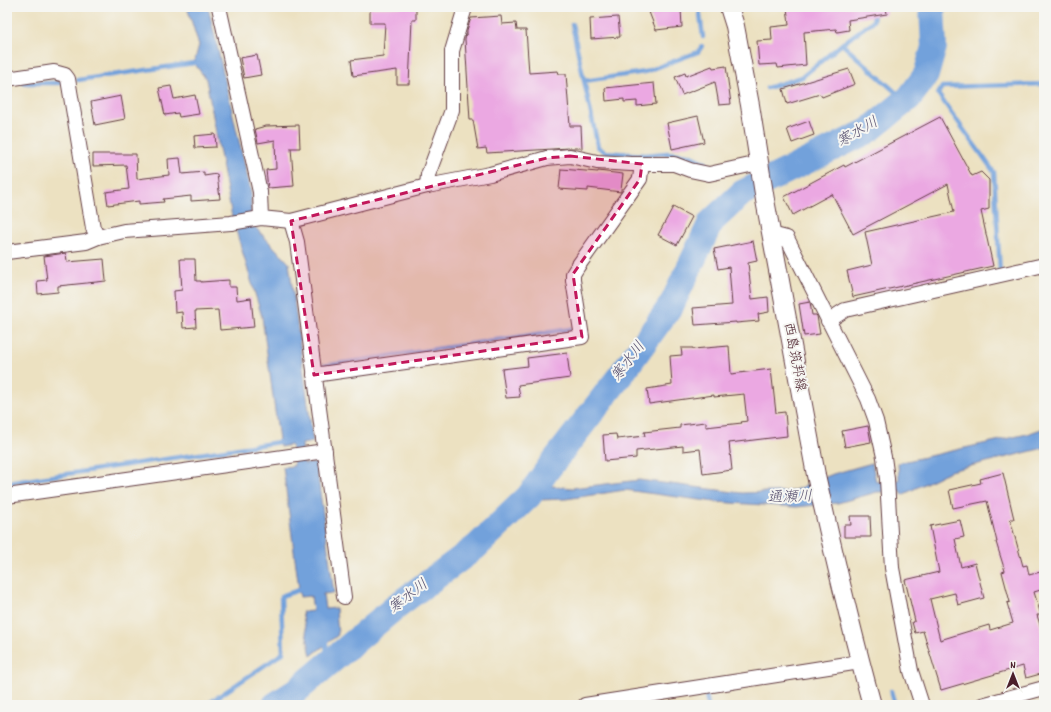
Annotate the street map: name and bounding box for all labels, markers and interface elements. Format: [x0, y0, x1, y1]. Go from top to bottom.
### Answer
water label: 寒水川 [833, 112, 883, 154]
street label: 西島筑邦線 [778, 321, 810, 393]
water label: 寒水川 [607, 337, 651, 387]
water label: 通瀬川 [767, 486, 813, 510]
water label: 寒水川 [384, 574, 434, 620]
north arrow [993, 654, 1033, 694]
text: N [1010, 658, 1016, 674]

